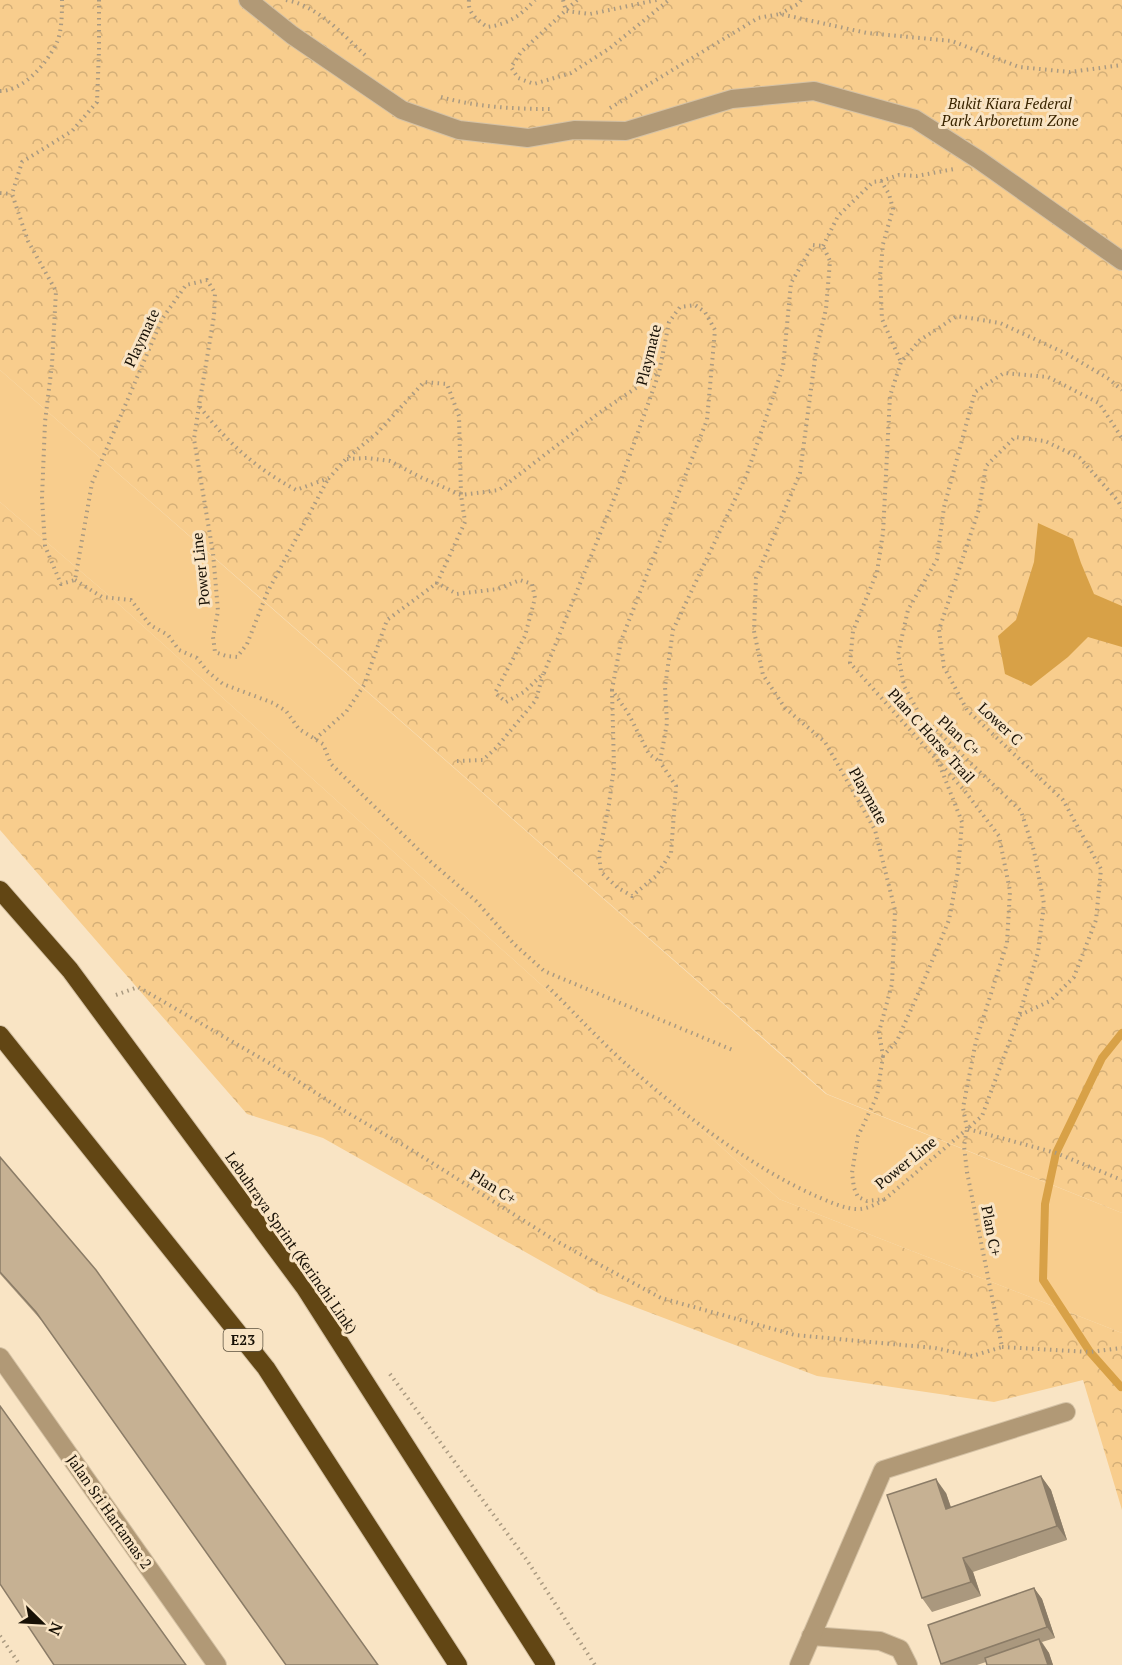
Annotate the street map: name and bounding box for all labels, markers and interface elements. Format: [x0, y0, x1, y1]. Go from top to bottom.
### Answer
park label: Bukit Kiara Federal Park Arboretum Zone [940, 93, 1079, 130]
street label: Playmate [119, 305, 163, 370]
street label: Playmate [631, 322, 665, 387]
street label: Power Line [186, 532, 214, 607]
street label: Plan C Horse Trail [884, 684, 980, 787]
street label: Lower C [974, 698, 1027, 749]
street label: Plan C+ [934, 710, 985, 760]
street label: Playmate [845, 763, 893, 828]
street label: Power Line [871, 1131, 940, 1193]
street label: Lebuhraya Sprint (Kerinchi Link) [221, 1147, 362, 1337]
street label: Plan C+ [466, 1164, 521, 1208]
street label: Plan C+ [977, 1204, 1007, 1258]
road number: E23 [224, 1329, 262, 1351]
street label: Jalan Sri Hartamas 2 [63, 1450, 157, 1573]
north arrow [12, 1593, 72, 1653]
text: N [43, 1619, 68, 1639]

